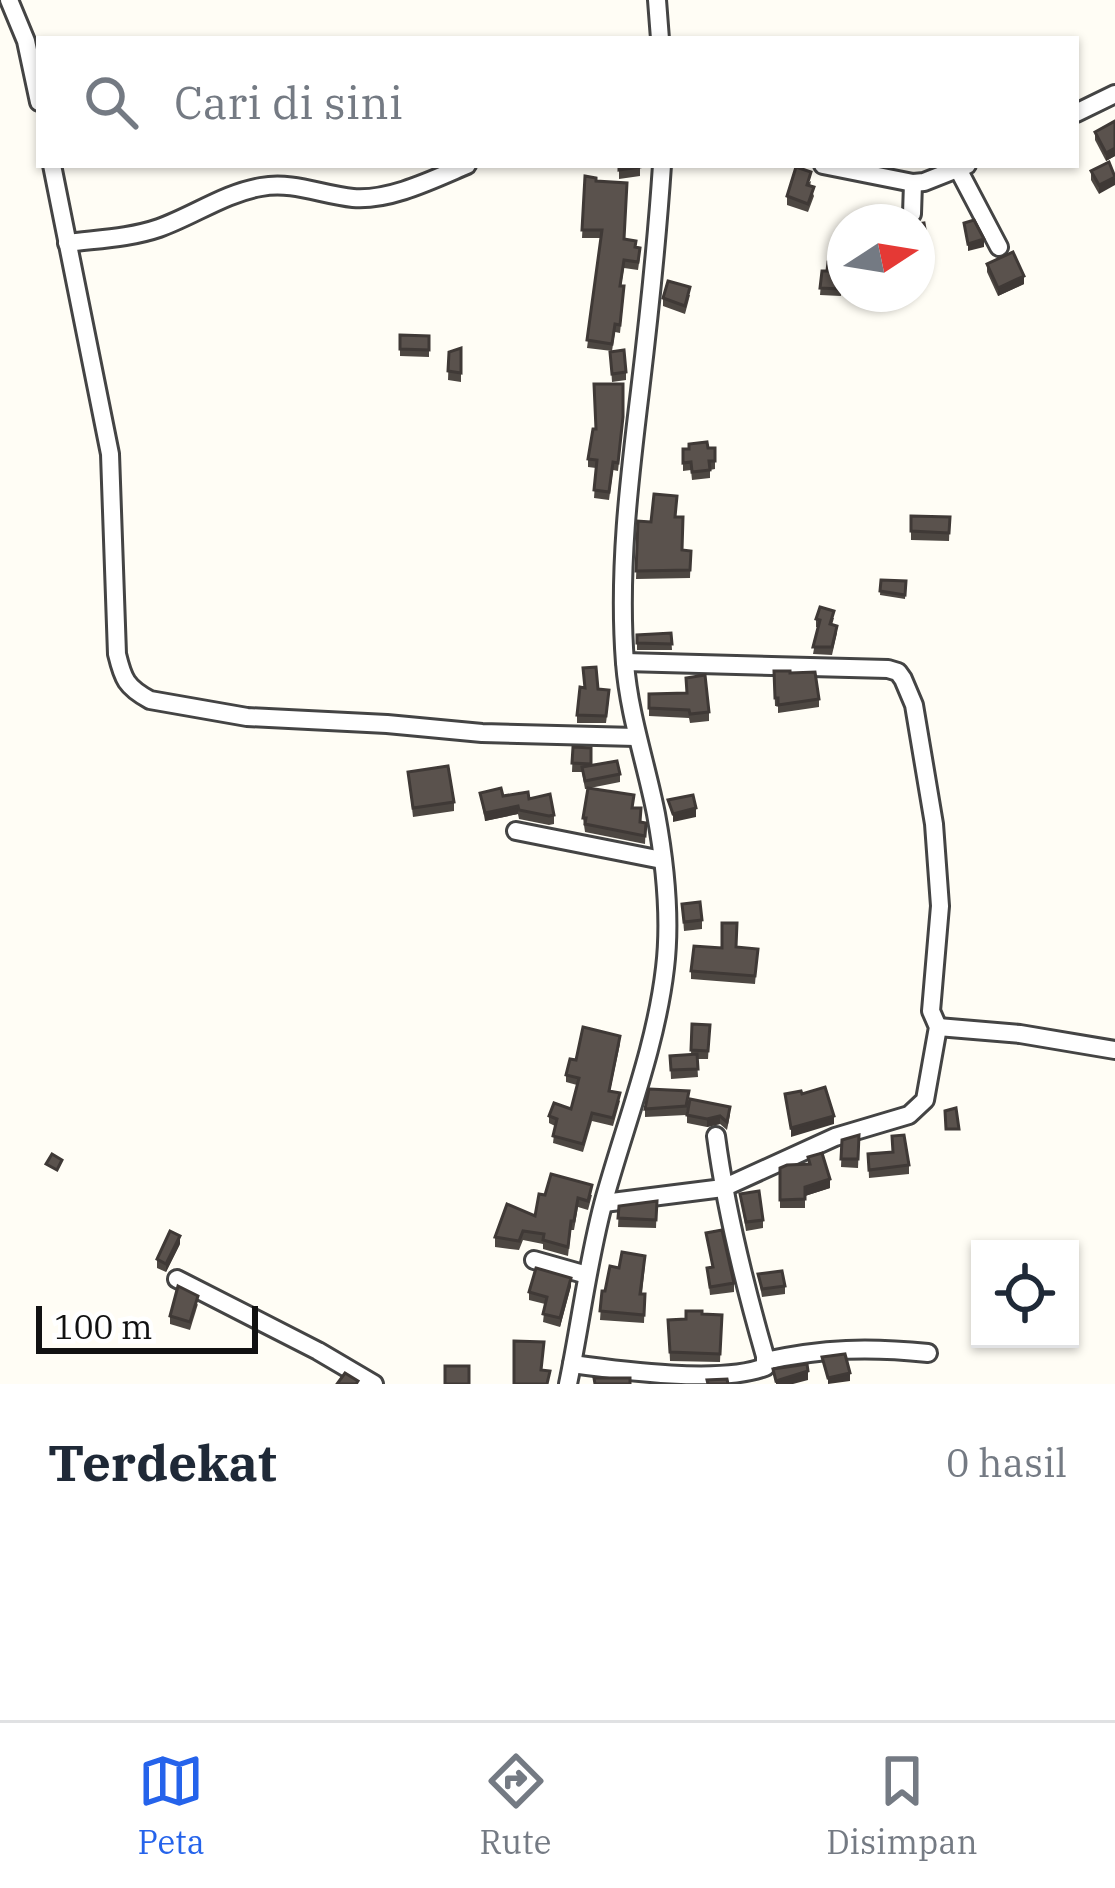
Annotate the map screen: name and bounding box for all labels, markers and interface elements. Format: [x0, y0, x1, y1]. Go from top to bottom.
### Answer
search box [36, 36, 1079, 168]
icon: search [78, 69, 144, 135]
text: Cari di sini [174, 73, 403, 131]
north arrow [827, 204, 935, 312]
map controls [971, 1240, 1079, 1348]
button: locate [971, 1240, 1079, 1348]
scale bar [36, 1300, 258, 1353]
text: 100 m [54, 1305, 153, 1348]
text: Terdekat [48, 1429, 277, 1495]
text: 0 hasil [946, 1437, 1067, 1488]
tab: Peta [137, 1748, 205, 1863]
tab: Rute [480, 1748, 551, 1863]
tab: Disimpan [826, 1748, 978, 1863]

